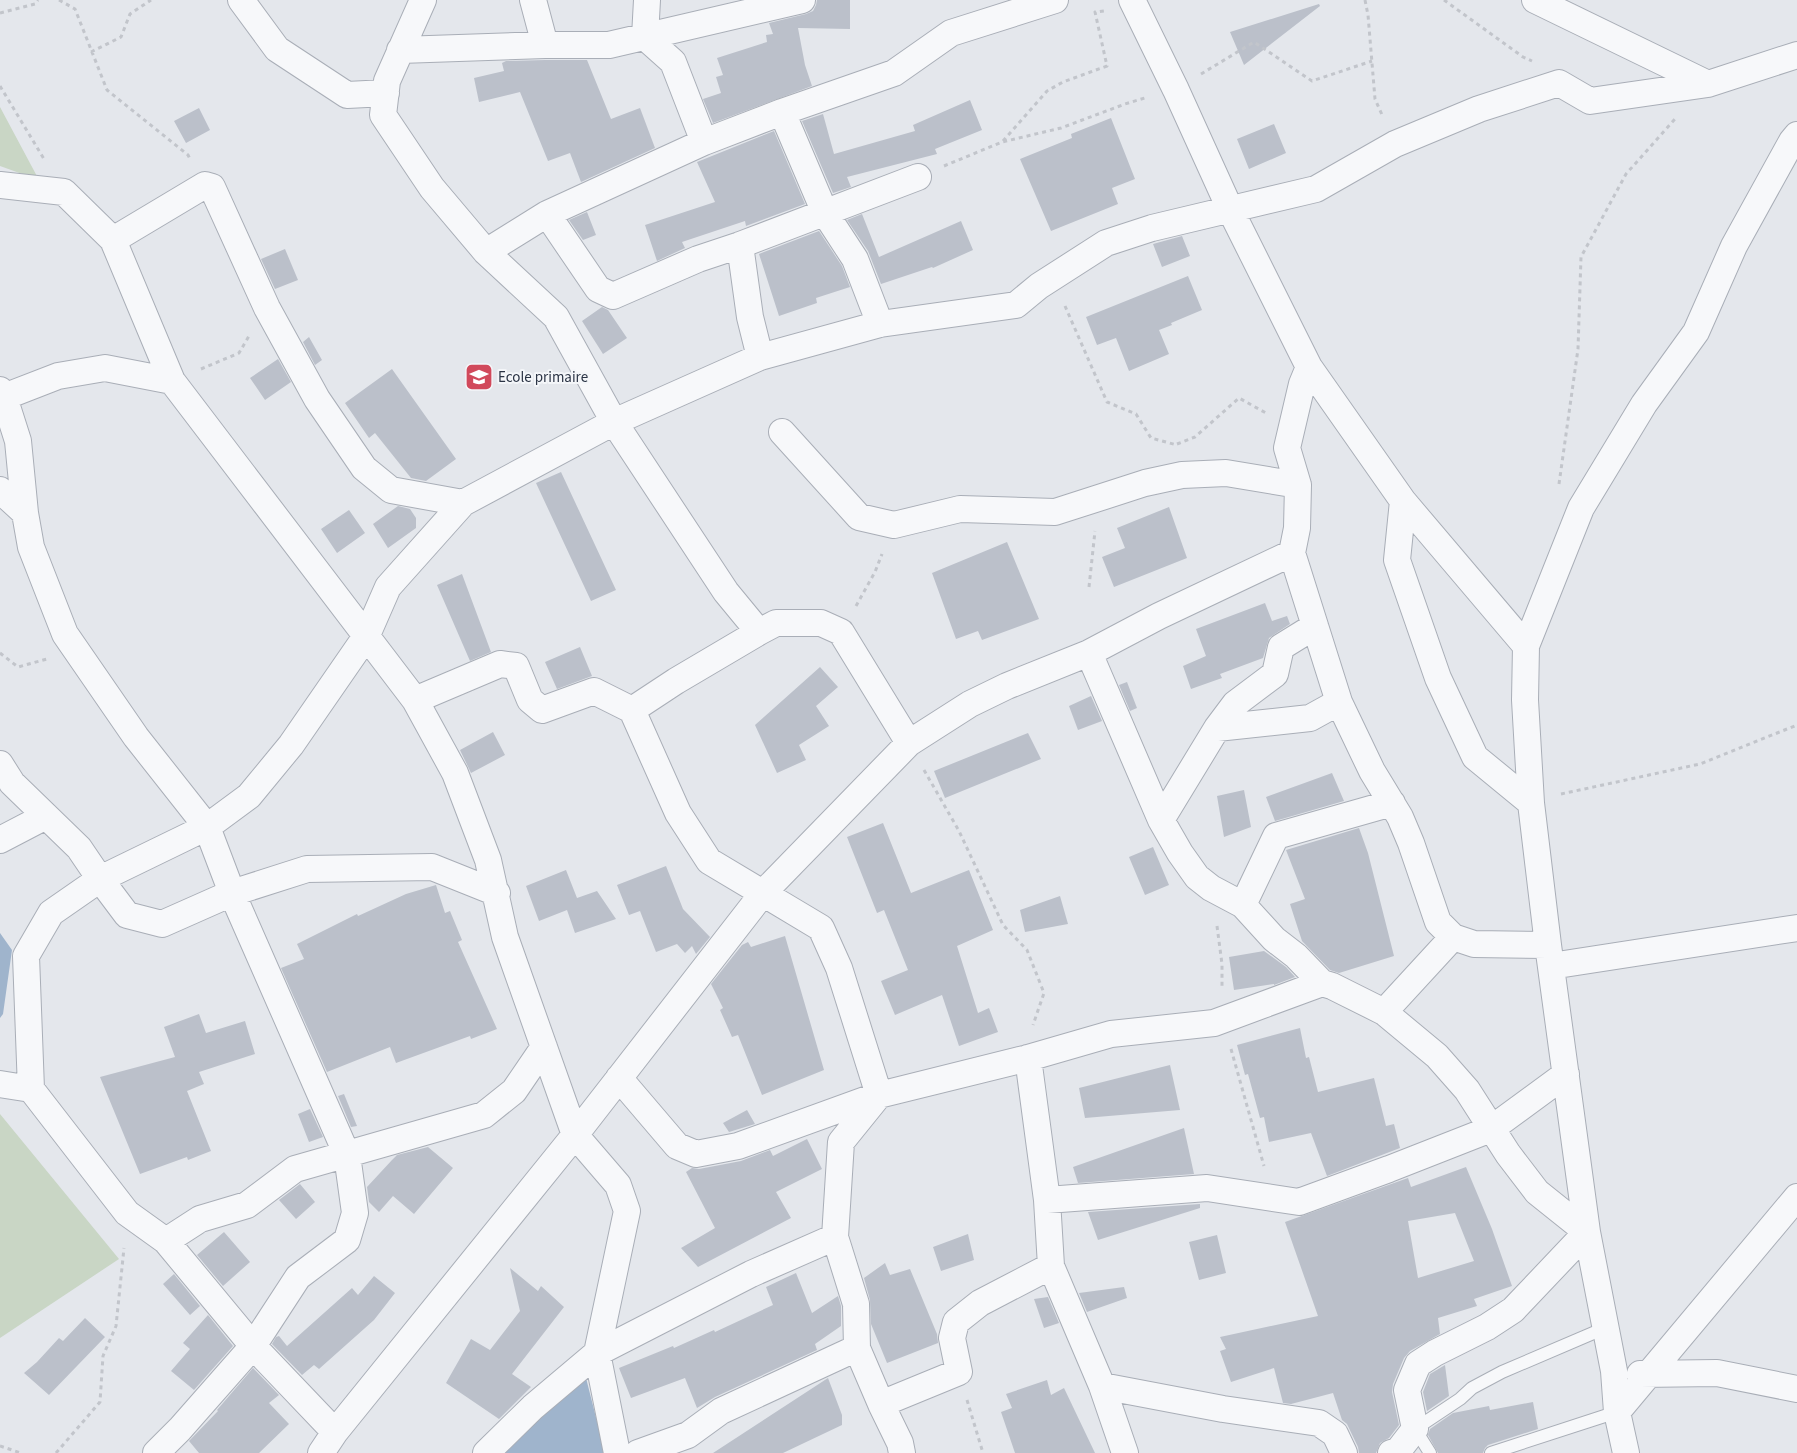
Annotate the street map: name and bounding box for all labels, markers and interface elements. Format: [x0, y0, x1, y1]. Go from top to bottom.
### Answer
school or university icon: Ecole primaire [464, 362, 494, 392]
place label: Ecole primaire [498, 367, 588, 388]

